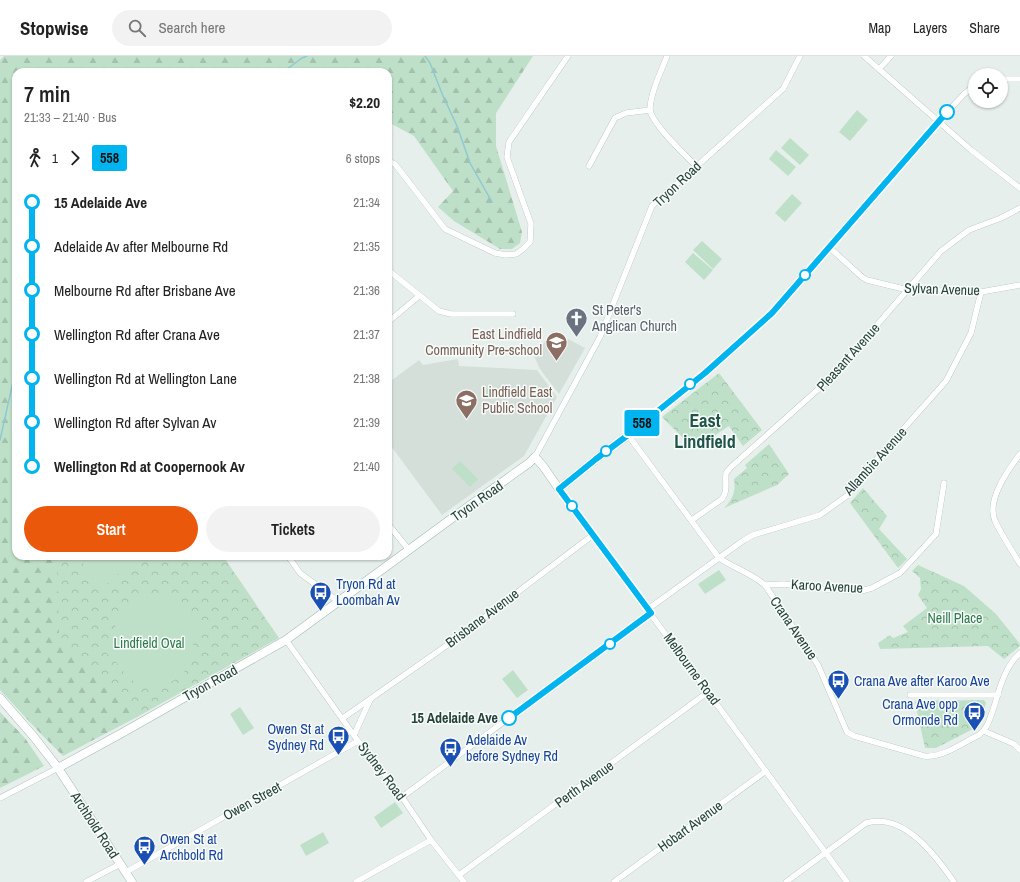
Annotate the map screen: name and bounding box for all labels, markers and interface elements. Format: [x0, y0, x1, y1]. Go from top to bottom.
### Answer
search box [112, 10, 392, 46]
text: Stopwise [20, 15, 88, 41]
icon: search [126, 17, 148, 39]
text: Search here [158, 17, 225, 38]
text: Map [869, 19, 891, 37]
text: Layers [913, 19, 947, 37]
text: Share [969, 19, 1000, 37]
map controls [968, 68, 1008, 108]
button: locate [968, 68, 1008, 108]
text: 7 min [24, 79, 70, 109]
text: $2.20 [349, 92, 380, 113]
unlabelled marker [939, 104, 955, 120]
text: 21:33 – 21:40 · Bus [24, 109, 116, 126]
icon: walk [24, 147, 46, 169]
icon: forward [64, 147, 86, 169]
text: 558 [100, 149, 119, 167]
text: 1 [52, 150, 58, 167]
text: 6 stops [346, 150, 380, 167]
street label: Tryon Road [649, 157, 705, 211]
text: 15 Adelaide Ave [54, 192, 147, 213]
text: 21:34 [353, 194, 380, 211]
text: Adelaide Av after Melbourne Rd [54, 236, 228, 257]
text: 21:35 [353, 238, 380, 255]
unlabelled marker [799, 269, 811, 281]
street label: Sylvan Avenue [904, 279, 980, 299]
text: Melbourne Rd after Brisbane Ave [54, 280, 236, 301]
text: 21:36 [353, 282, 380, 299]
place label: St Peter's Anglican Church [591, 301, 677, 335]
church icon: St Peter's Anglican Church [563, 305, 589, 338]
street label: Pleasant Avenue [813, 319, 883, 395]
text: Wellington Rd after Crana Ave [54, 324, 220, 345]
place label: East Lindfield Community Pre-school [425, 325, 542, 359]
text: 21:37 [353, 326, 380, 343]
school or university icon: East Lindfield Community Pre-school [544, 329, 570, 362]
text: Wellington Rd at Wellington Lane [54, 368, 237, 389]
text: 21:38 [353, 370, 380, 387]
unlabelled marker [684, 378, 696, 390]
place label: Lindfield East Public School [482, 383, 552, 417]
school or university icon: Lindfield East Public School [453, 387, 479, 420]
district label: East Lindfield [674, 408, 736, 454]
line badge: 558 [619, 410, 665, 436]
text: Wellington Rd after Sylvan Av [54, 412, 216, 433]
text: 21:39 [353, 414, 380, 431]
text: 558 [632, 414, 652, 432]
street label: Allambie Avenue [839, 423, 910, 500]
unlabelled marker [600, 445, 612, 457]
text: Wellington Rd at Coopernook Av [54, 456, 245, 477]
text: 21:40 [353, 458, 380, 475]
street label: Tryon Road [447, 477, 507, 525]
unlabelled marker [566, 500, 578, 512]
button: Start [24, 506, 198, 552]
button: Tickets [206, 506, 380, 552]
place label: Tryon Rd at Loombah Av [336, 575, 400, 609]
street label: Karoo Avenue [791, 575, 863, 597]
bus stop icon: Tryon Rd at Loombah Av [307, 579, 333, 612]
street label: Brisbane Avenue [442, 585, 522, 651]
street label: Crana Avenue [766, 593, 822, 663]
park label: Neill Place [928, 609, 982, 627]
street label: Melbourne Road [660, 629, 724, 709]
park label: Lindfield Oval [114, 634, 184, 652]
unlabelled marker [604, 638, 616, 650]
street label: Tryon Road [180, 661, 240, 705]
bus stop icon: Crana Ave after Karoo Ave [826, 668, 852, 701]
place label: Crana Ave after Karoo Ave [854, 672, 990, 690]
place label: Crana Ave opp Ormonde Rd [882, 695, 958, 729]
bus stop icon: Crana Ave opp Ormonde Rd [961, 699, 987, 732]
place label: 15 Adelaide Ave [411, 709, 498, 727]
marker: 15 Adelaide Ave [501, 710, 517, 726]
place label: Owen St at Sydney Rd [267, 720, 324, 754]
bus stop icon: Owen St at Sydney Rd [326, 724, 352, 757]
place label: Adelaide Av before Sydney Rd [465, 731, 558, 765]
bus stop icon: Adelaide Av before Sydney Rd [438, 735, 464, 768]
street label: Sydney Road [354, 738, 410, 804]
street label: Perth Avenue [551, 757, 617, 811]
street label: Owen Street [220, 778, 284, 824]
street label: Archbold Road [66, 787, 123, 862]
street label: Hobart Avenue [654, 796, 726, 856]
place label: Owen St at Archbold Rd [159, 830, 223, 864]
bus stop icon: Owen St at Archbold Rd [132, 834, 158, 867]

